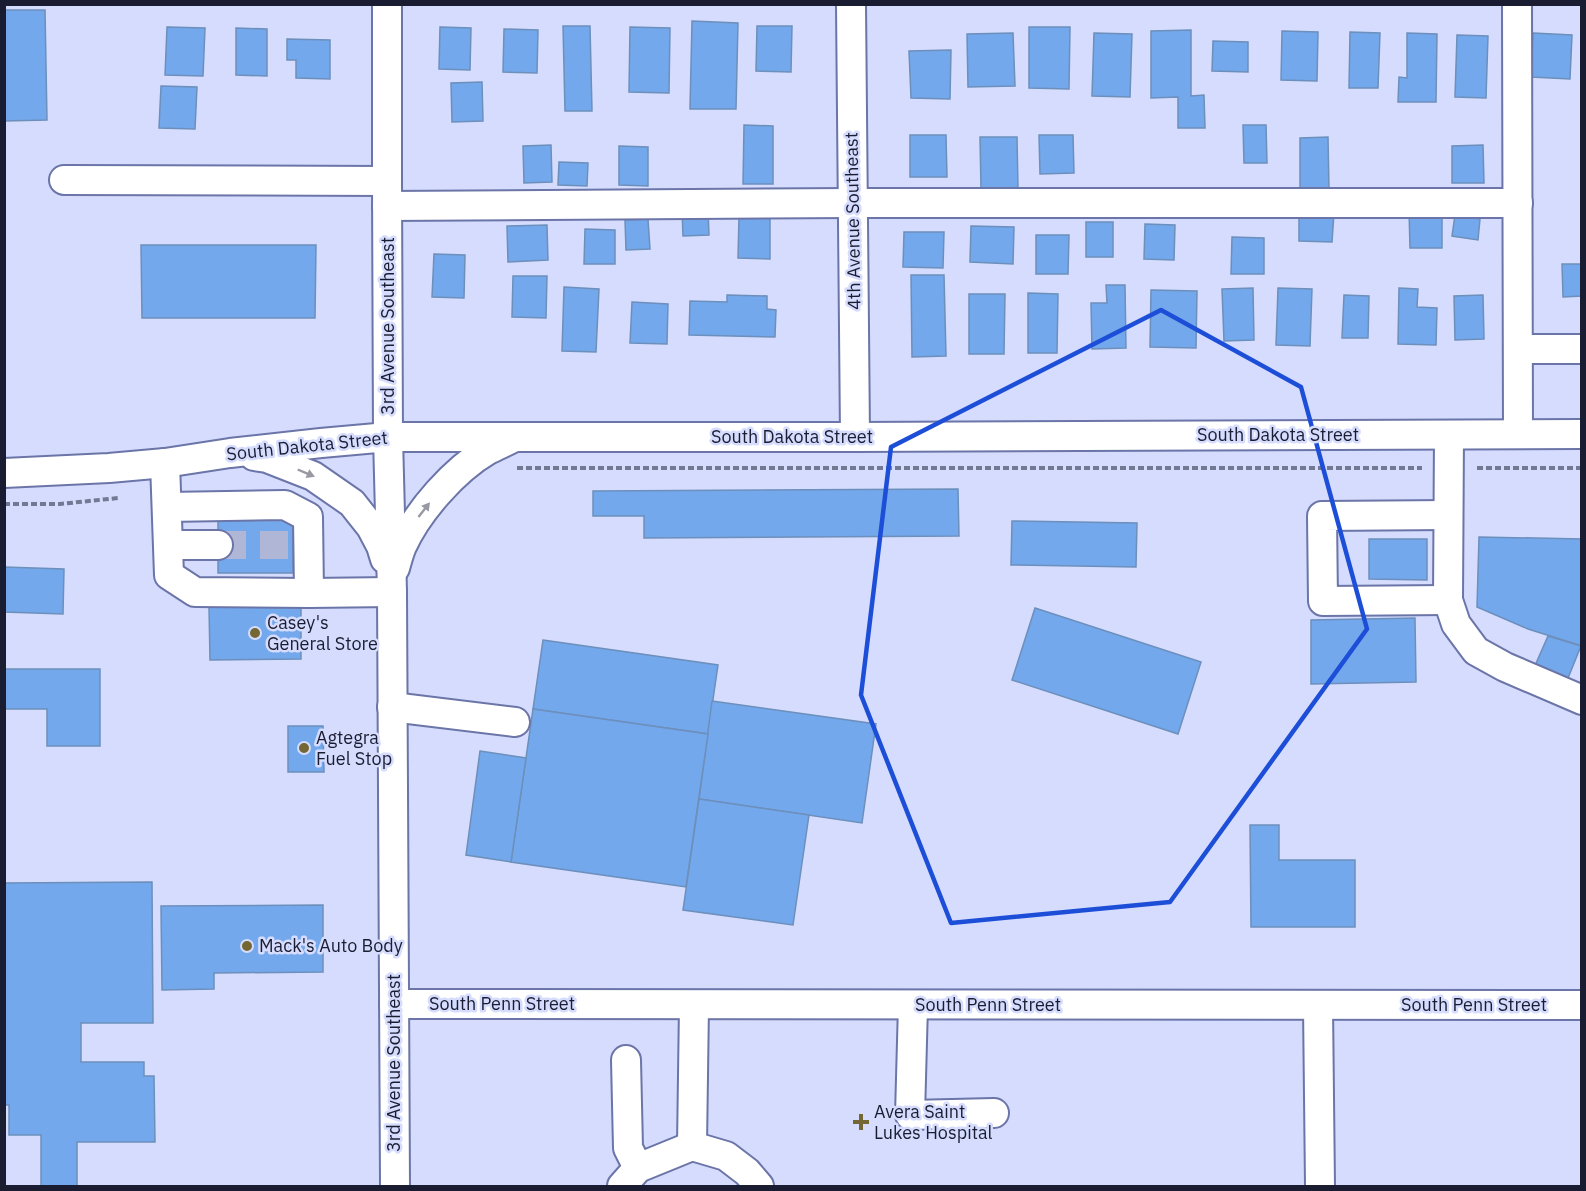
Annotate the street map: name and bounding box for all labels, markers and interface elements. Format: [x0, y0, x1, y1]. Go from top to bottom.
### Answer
street label: 4th Avenue Southeast [839, 132, 866, 310]
street label: 3rd Avenue Southeast [376, 237, 399, 415]
street label: South Dakota Street [1197, 423, 1359, 446]
street label: South Dakota Street [711, 425, 873, 448]
street label: South Dakota Street [225, 426, 389, 465]
one-way arrow [297, 469, 315, 478]
one-way arrow [417, 503, 429, 518]
place label: Casey's General Store [267, 611, 378, 655]
marker: Casey's General Store [248, 626, 262, 640]
place label: Agtegra Fuel Stop [316, 726, 392, 770]
marker: Agtegra Fuel Stop [297, 741, 311, 755]
place label: Mack's Auto Body [259, 934, 403, 957]
marker: Mack's Auto Body [240, 939, 254, 953]
street label: 3rd Avenue Southeast [382, 974, 405, 1152]
street label: South Penn Street [429, 992, 575, 1015]
street label: South Penn Street [915, 993, 1061, 1016]
street label: South Penn Street [1401, 993, 1547, 1016]
place label: Avera Saint Lukes Hospital [874, 1100, 993, 1144]
marker: Avera Saint Lukes Hospital [852, 1113, 870, 1131]

